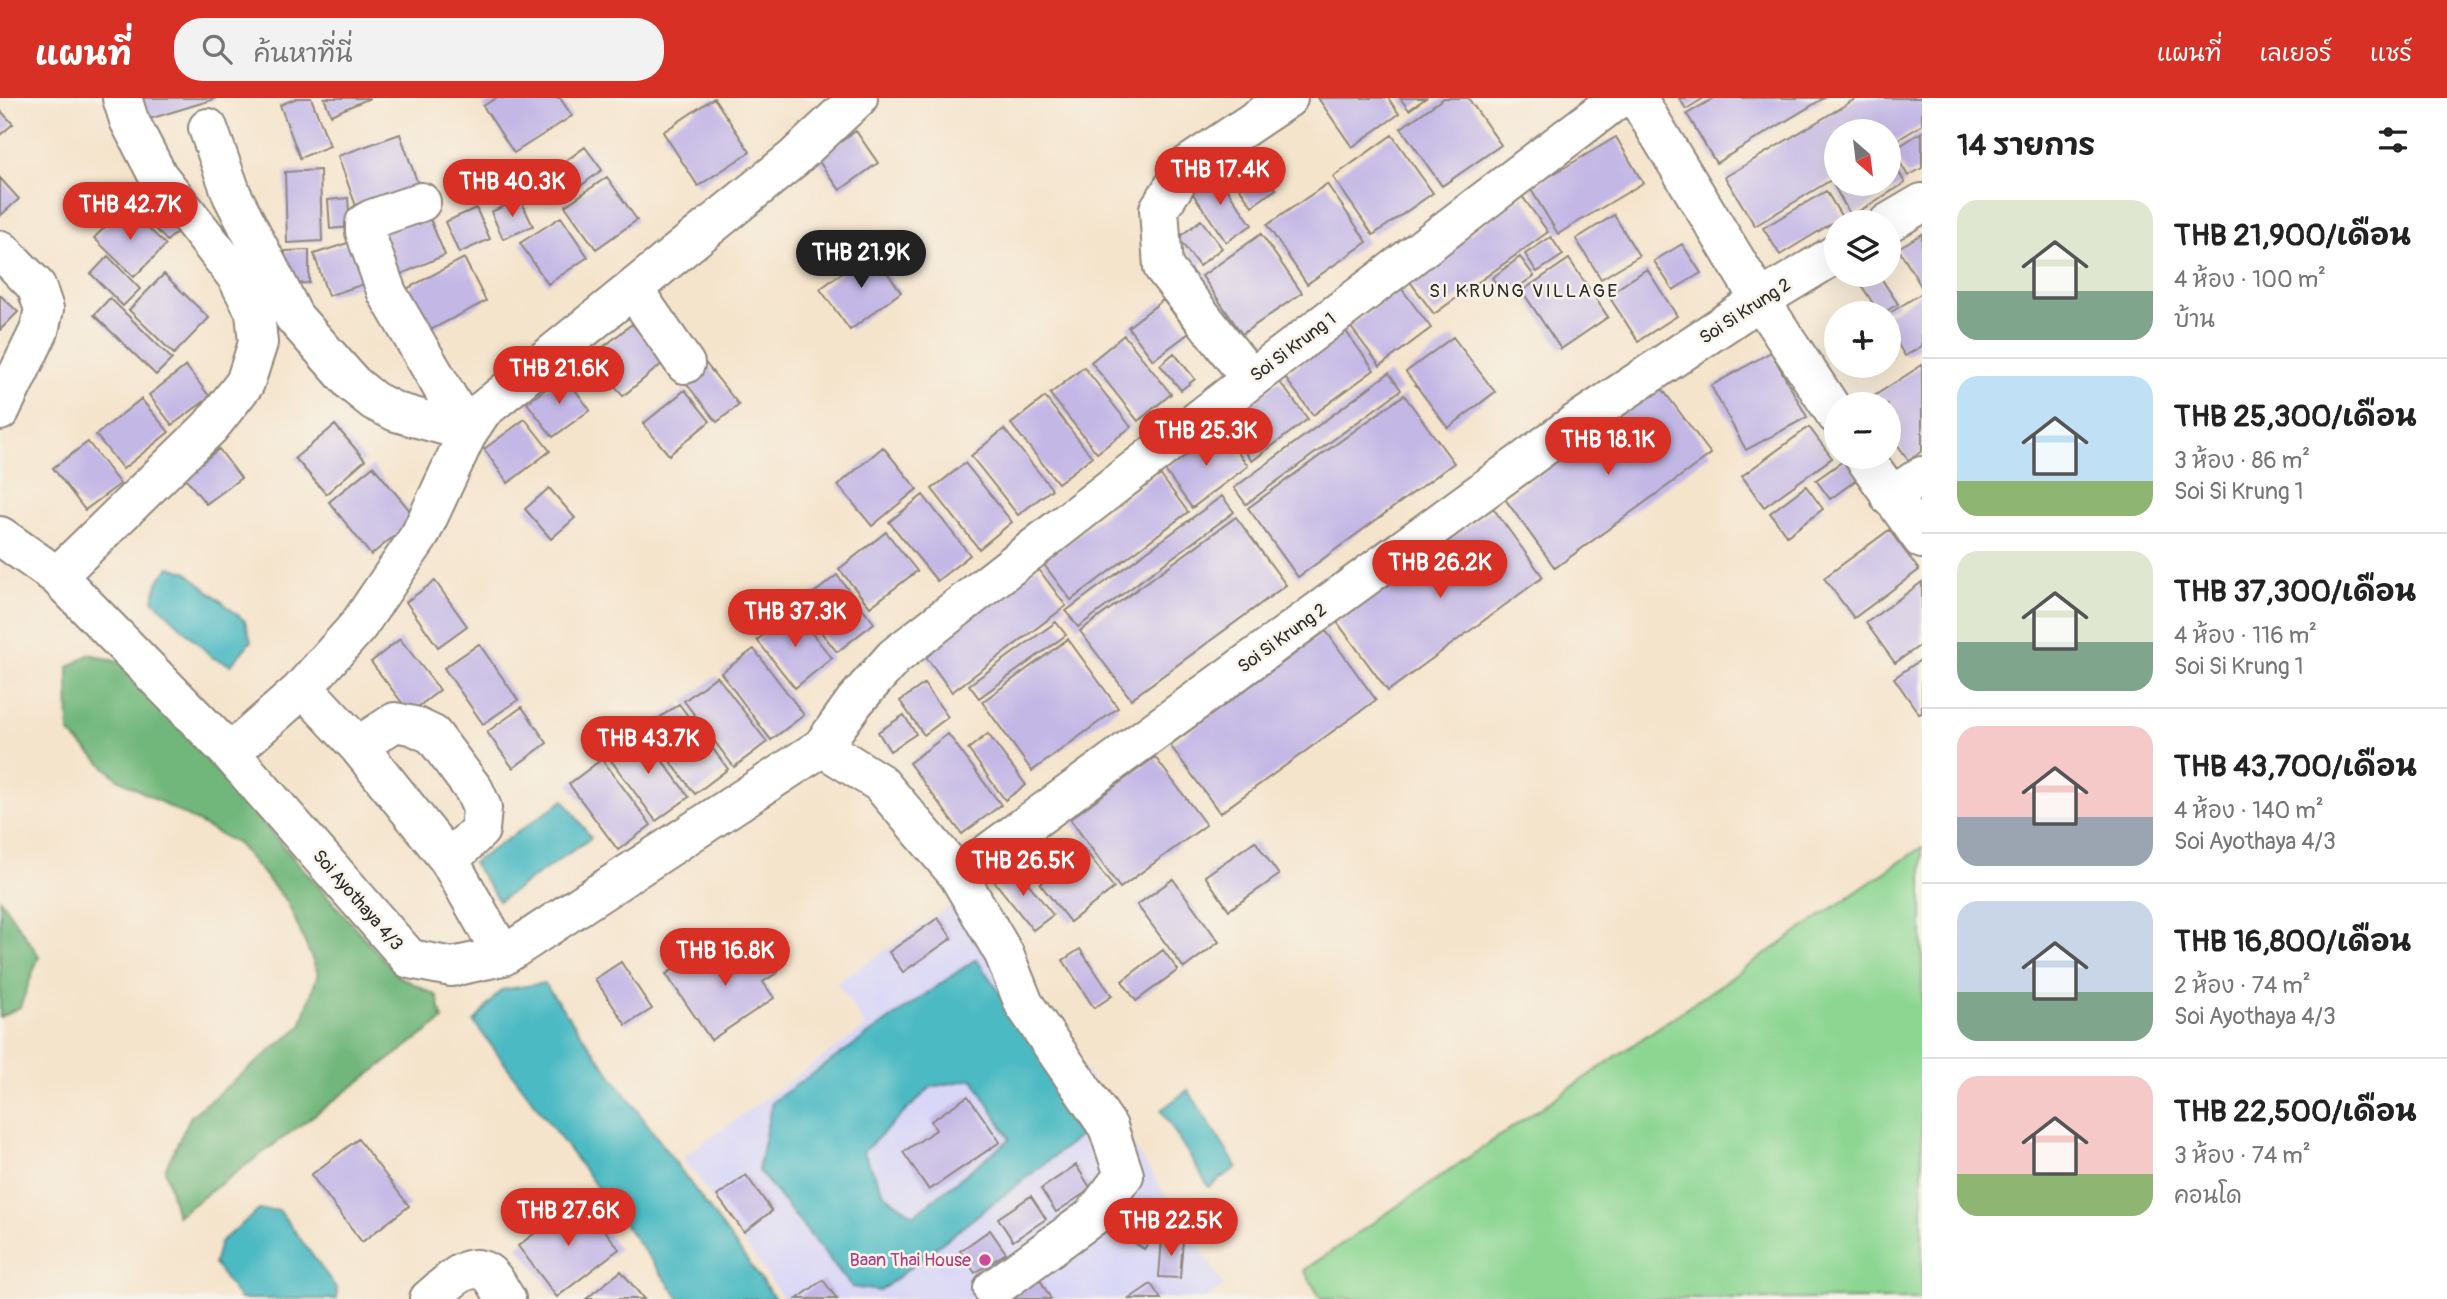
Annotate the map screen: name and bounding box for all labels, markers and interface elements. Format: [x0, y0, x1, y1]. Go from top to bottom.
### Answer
search box [174, 18, 664, 81]
icon: search [198, 30, 236, 68]
text: แผนที่ [35, 34, 132, 75]
text: ค้นหาที่นี่ [254, 38, 353, 70]
text: แผนที่ [2157, 39, 2222, 68]
text: เลเยอร์ [2260, 39, 2332, 68]
text: แชร์ [2370, 39, 2412, 68]
north arrow [1824, 119, 1900, 196]
map controls [1824, 119, 1901, 469]
icon: filters [2374, 121, 2412, 159]
text: 14 รายการ [1957, 127, 2095, 164]
pin: THB 17.4K [1140, 148, 1300, 207]
text: THB 17.4K [1171, 155, 1269, 184]
pin: THB 40.3K [432, 159, 592, 219]
text: THB 40.3K [459, 167, 565, 196]
pin: THB 42.7K [50, 183, 210, 242]
text: THB 42.7K [79, 190, 181, 219]
button: layers [1824, 210, 1901, 287]
text: THB 21,900/เดือน [2174, 217, 2411, 254]
icon: home [2013, 228, 2097, 312]
pin: THB 21.9K [781, 230, 941, 290]
text: THB 21.9K [812, 238, 910, 267]
text: 4 ห้อง · 100 m² [2174, 265, 2326, 294]
street label: Soi Si Krung 2 [1695, 273, 1795, 350]
district label: SI KRUNG VILLAGE [1429, 279, 1619, 303]
button: + [1824, 301, 1901, 378]
text: บ้าน [2174, 305, 2215, 334]
street label: Soi Si Krung 1 [1246, 308, 1341, 387]
pin: THB 21.6K [479, 346, 639, 406]
text: THB 21.6K [509, 354, 609, 383]
button: − [1824, 392, 1901, 469]
text: THB 25,300/เดือน [2174, 398, 2417, 435]
icon: home [2013, 404, 2097, 488]
pin: THB 25.3K [1126, 408, 1286, 468]
text: THB 25.3K [1155, 416, 1257, 445]
pin: THB 18.1K [1528, 418, 1688, 477]
text: THB 18.1K [1561, 425, 1655, 454]
text: 3 ห้อง · 86 m² [2174, 446, 2310, 475]
text: Soi Si Krung 1 [2174, 477, 2304, 506]
pin: THB 26.2K [1360, 540, 1520, 600]
text: THB 26.2K [1388, 548, 1492, 577]
text: THB 37,300/เดือน [2174, 573, 2416, 610]
icon: home [2013, 579, 2097, 663]
pin: THB 37.3K [715, 589, 875, 649]
text: THB 37.3K [744, 597, 846, 626]
street label: Soi Si Krung 2 [1233, 598, 1331, 678]
text: 4 ห้อง · 116 m² [2174, 621, 2317, 650]
text: Soi Si Krung 1 [2174, 652, 2304, 681]
pin: THB 43.7K [568, 716, 728, 776]
text: THB 43.7K [597, 724, 699, 753]
text: THB 43,700/เดือน [2174, 748, 2417, 785]
icon: home [2013, 754, 2097, 838]
text: 4 ห้อง · 140 m² [2174, 796, 2324, 825]
text: Soi Ayothaya 4/3 [2174, 827, 2336, 856]
pin: THB 26.5K [943, 838, 1103, 898]
street label: Soi Ayothaya 4/3 [307, 845, 408, 956]
text: THB 26.5K [972, 846, 1074, 875]
text: THB 16,800/เดือน [2174, 923, 2411, 960]
pin: THB 16.8K [645, 928, 805, 988]
icon: home [2013, 929, 2097, 1013]
text: THB 16.8K [676, 936, 774, 965]
text: 2 ห้อง · 74 m² [2174, 971, 2311, 1000]
text: Soi Ayothaya 4/3 [2174, 1002, 2336, 1031]
text: THB 22,500/เดือน [2174, 1093, 2417, 1130]
icon: home [2013, 1104, 2097, 1188]
text: 3 ห้อง · 74 m² [2174, 1141, 2311, 1170]
text: คอนโด [2174, 1181, 2242, 1210]
pin: THB 27.6K [488, 1188, 648, 1248]
text: THB 27.6K [517, 1196, 619, 1225]
pin: THB 22.5K [1091, 1198, 1251, 1258]
text: THB 22.5K [1120, 1206, 1222, 1235]
place label: Baan Thai House [850, 1249, 971, 1272]
marker: Baan Thai House [977, 1252, 993, 1268]

